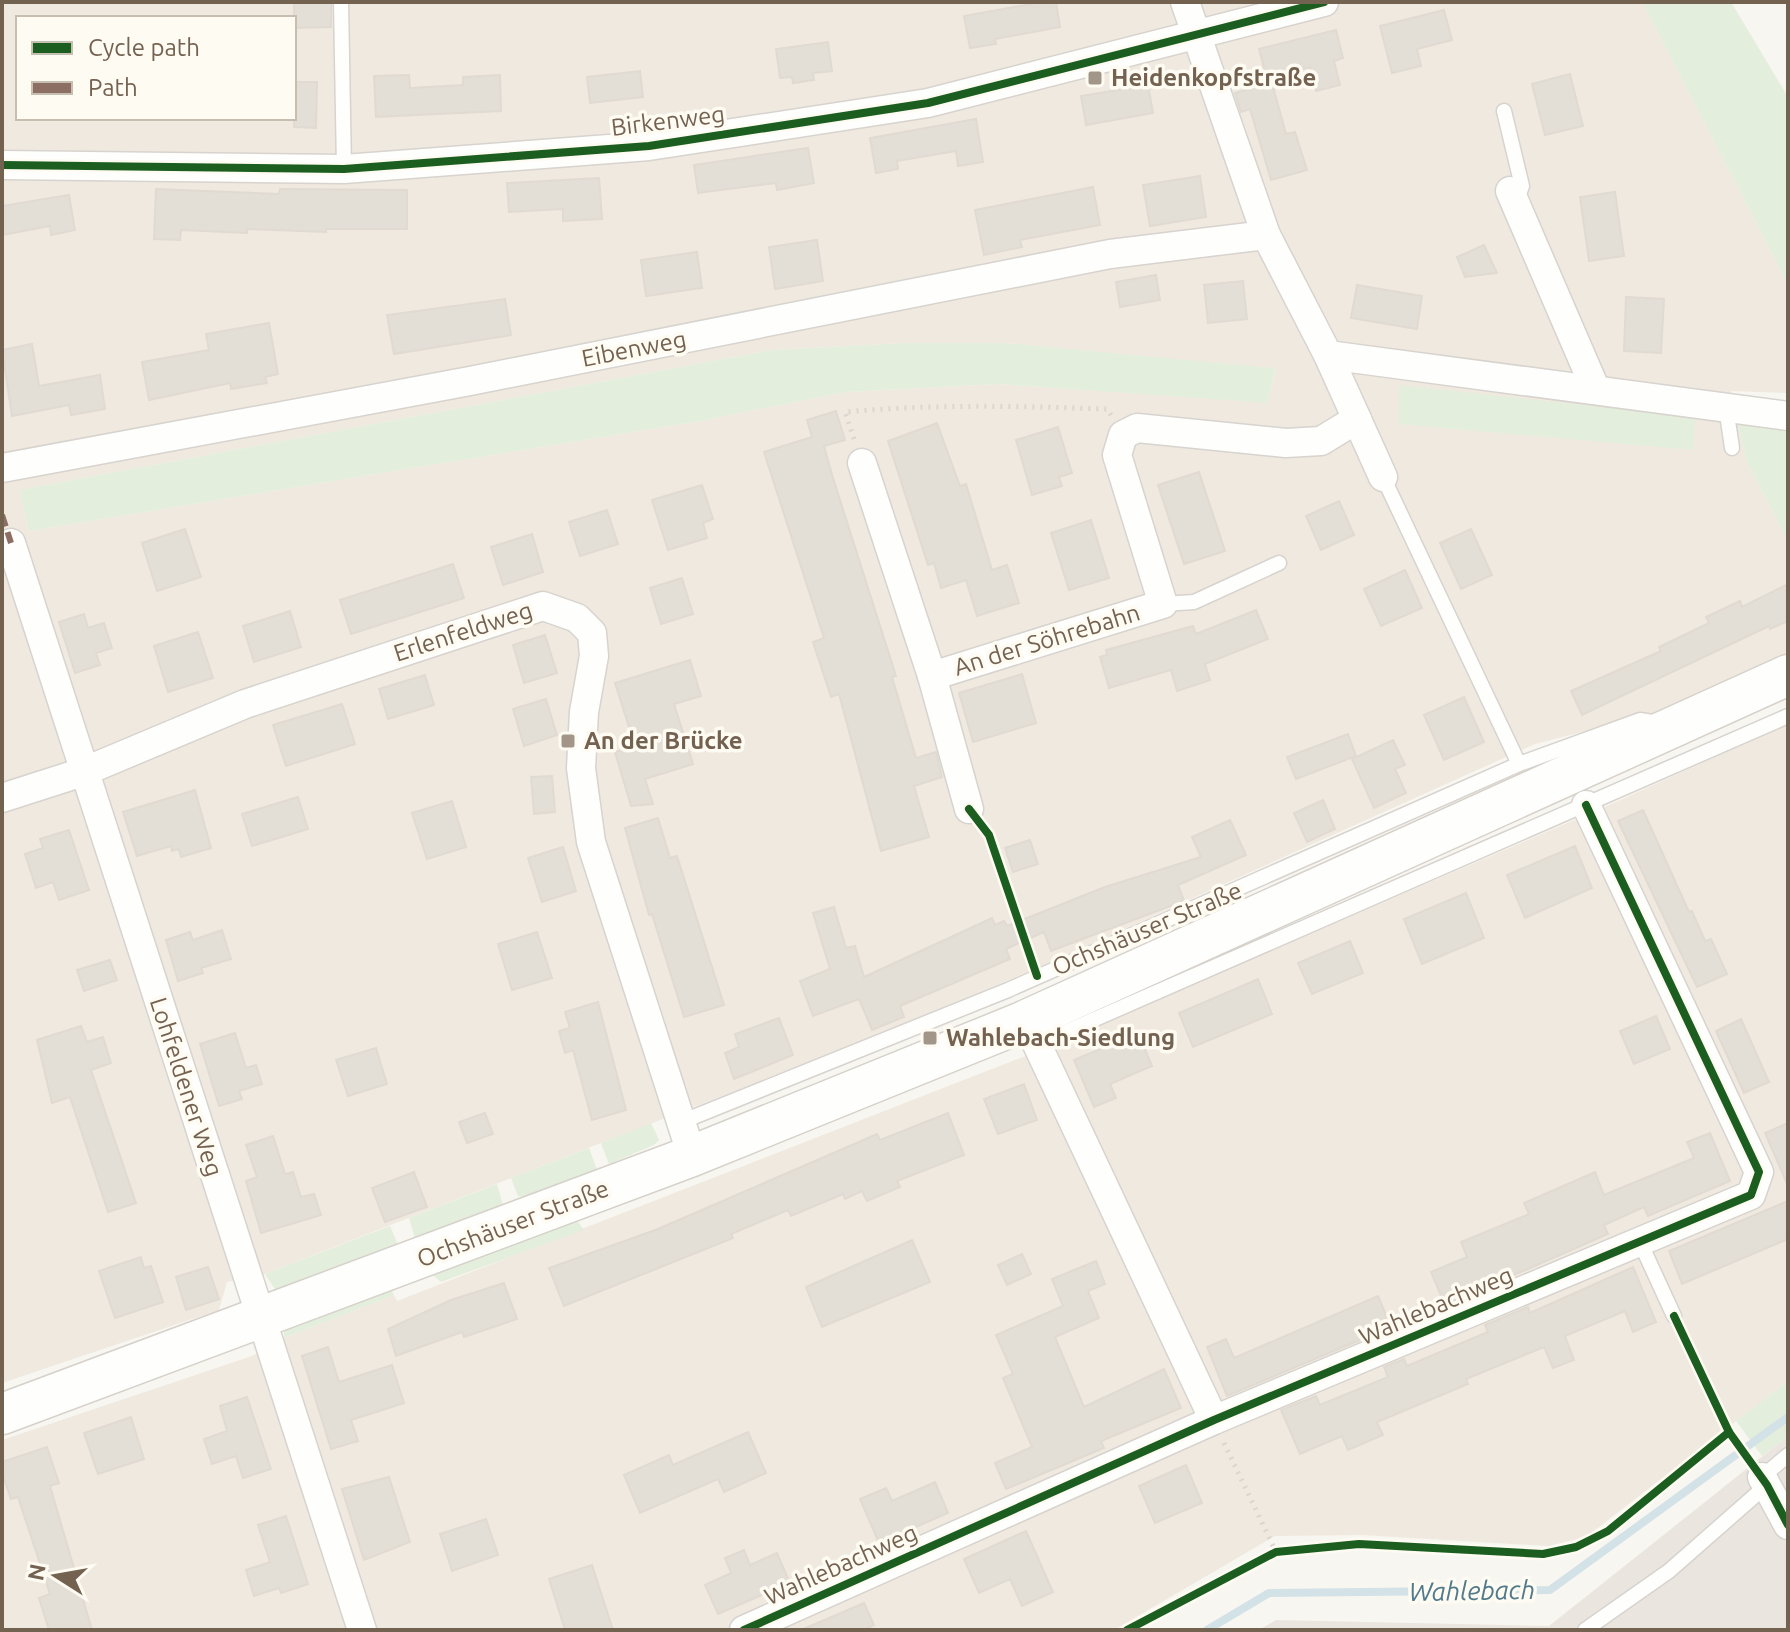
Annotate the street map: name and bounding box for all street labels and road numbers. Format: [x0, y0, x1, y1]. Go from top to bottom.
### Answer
street label: Birkenweg [609, 100, 726, 141]
street label: Eibenweg [579, 325, 688, 372]
street label: Erlenfeldweg [390, 596, 536, 667]
street label: An der Söhrebahn [951, 598, 1143, 681]
street label: Ochshäuser Straße [1048, 876, 1246, 981]
street label: Lohfeldener Weg [145, 994, 228, 1180]
street label: Ochshäuser Straße [413, 1175, 612, 1273]
street label: Wahlebachweg [1355, 1261, 1517, 1350]
street label: Wahlebachweg [760, 1519, 921, 1610]

